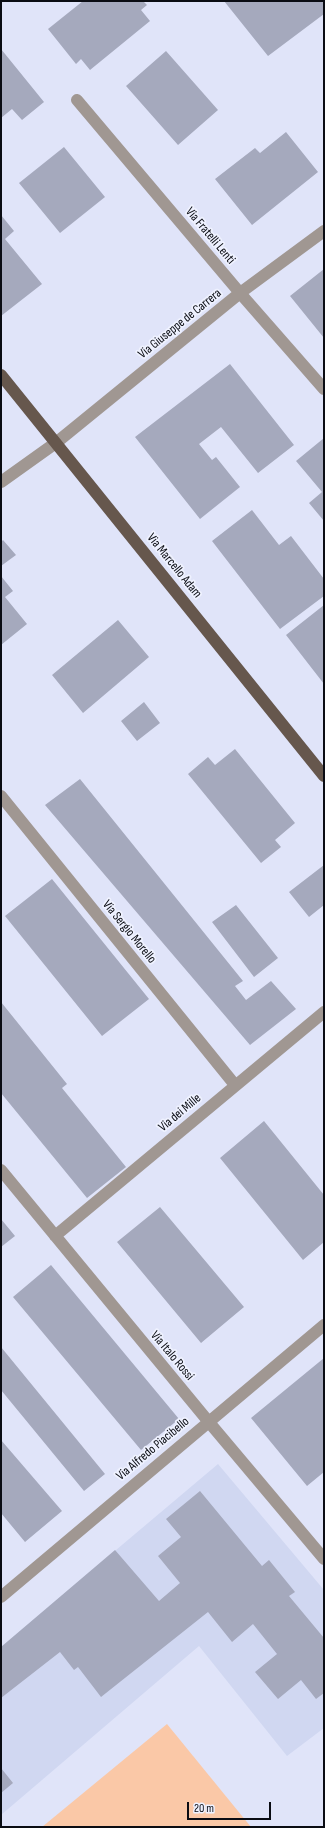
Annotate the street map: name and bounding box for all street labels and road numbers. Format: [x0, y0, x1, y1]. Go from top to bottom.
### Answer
street label: Via Fratelli Lenti [182, 204, 238, 268]
street label: Via Giuseppe de Carrera [135, 286, 225, 362]
street label: Via Marcello Adam [143, 531, 205, 601]
street label: Via Sergio Morello [99, 897, 159, 967]
street label: Via dei Mille [156, 1091, 204, 1135]
street label: Via Italo Rossi [147, 1328, 197, 1384]
street label: Via Alfredo Piacibello [113, 1414, 193, 1484]

